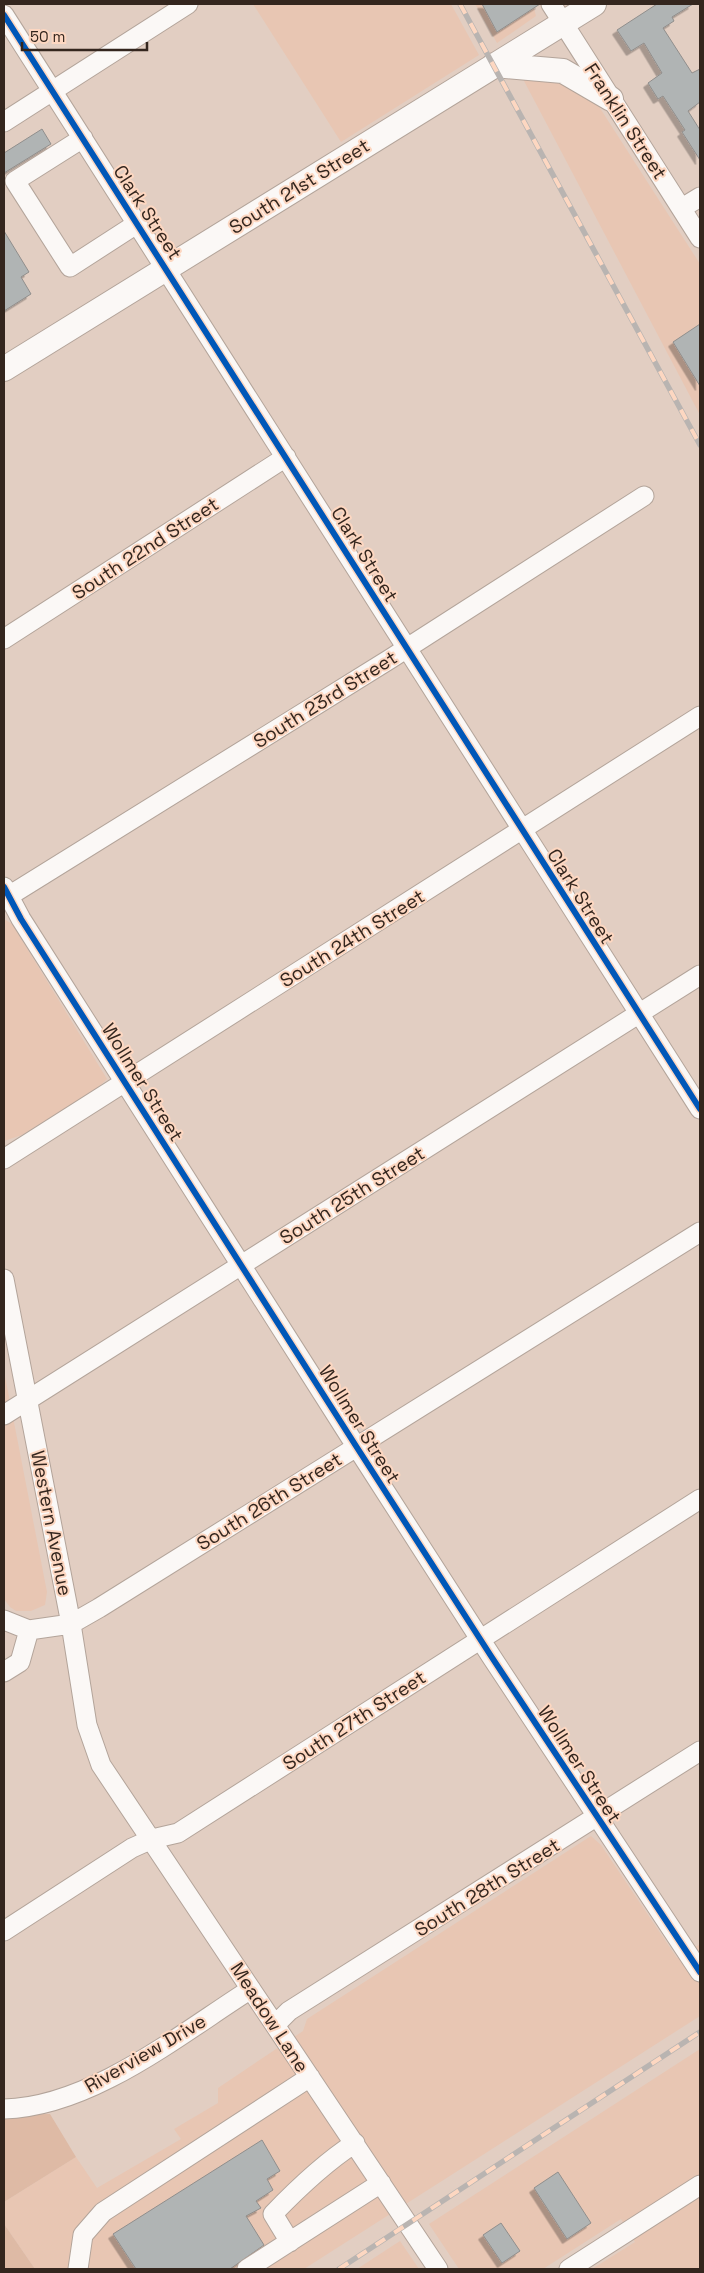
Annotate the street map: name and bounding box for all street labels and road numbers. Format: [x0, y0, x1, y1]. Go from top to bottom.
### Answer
street label: Franklin Street [579, 58, 672, 184]
street label: South 21st Street [224, 133, 374, 240]
street label: Clark Street [108, 160, 188, 264]
street label: South 22nd Street [67, 492, 223, 605]
street label: Clark Street [325, 502, 404, 607]
street label: South 23rd Street [249, 645, 402, 754]
street label: Clark Street [541, 844, 620, 949]
street label: South 24th Street [275, 884, 429, 993]
street label: Wollmer Street [96, 1018, 189, 1146]
street label: South 25th Street [275, 1141, 429, 1250]
street label: Wollmer Street [313, 1360, 406, 1488]
street label: South 26th Street [192, 1447, 347, 1556]
street label: Western Avenue [25, 1448, 78, 1598]
street label: South 27th Street [278, 1665, 431, 1776]
street label: Wollmer Street [532, 1701, 627, 1828]
street label: South 28th Street [410, 1833, 565, 1942]
street label: Meadow Lane [225, 1957, 314, 2077]
street label: Riverview Drive [80, 2008, 211, 2098]

